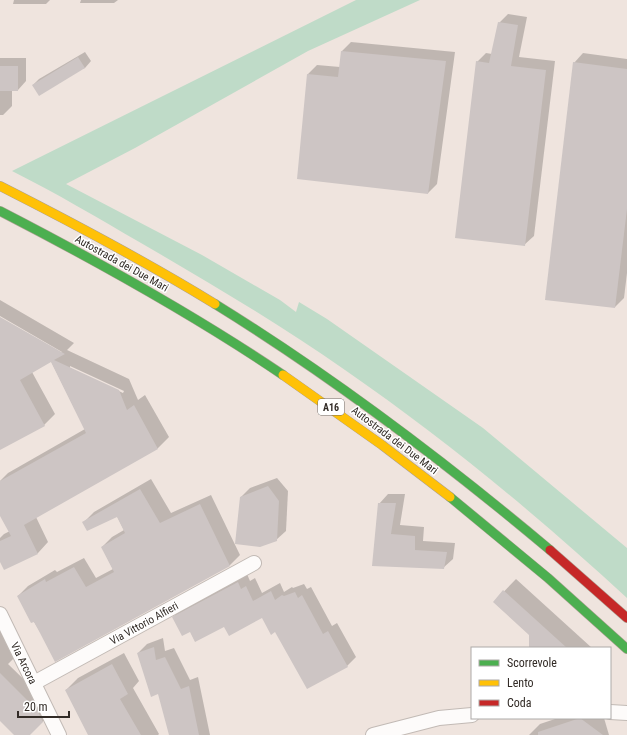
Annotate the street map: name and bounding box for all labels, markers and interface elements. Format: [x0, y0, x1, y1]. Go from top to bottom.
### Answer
street label: Autostrada dei Due Mari [73, 232, 171, 294]
road number: A16 [318, 399, 344, 415]
street label: Autostrada dei Due Mari [349, 404, 440, 477]
street label: Via Vittorio Alfieri [108, 599, 181, 648]
street label: Via Arcora [8, 640, 39, 686]
legend [471, 647, 611, 719]
text: Scorrevole [507, 656, 557, 670]
text: Lento [507, 676, 534, 690]
scale bar [18, 693, 69, 719]
text: Coda [507, 696, 532, 710]
text: 20 m [24, 700, 48, 714]

